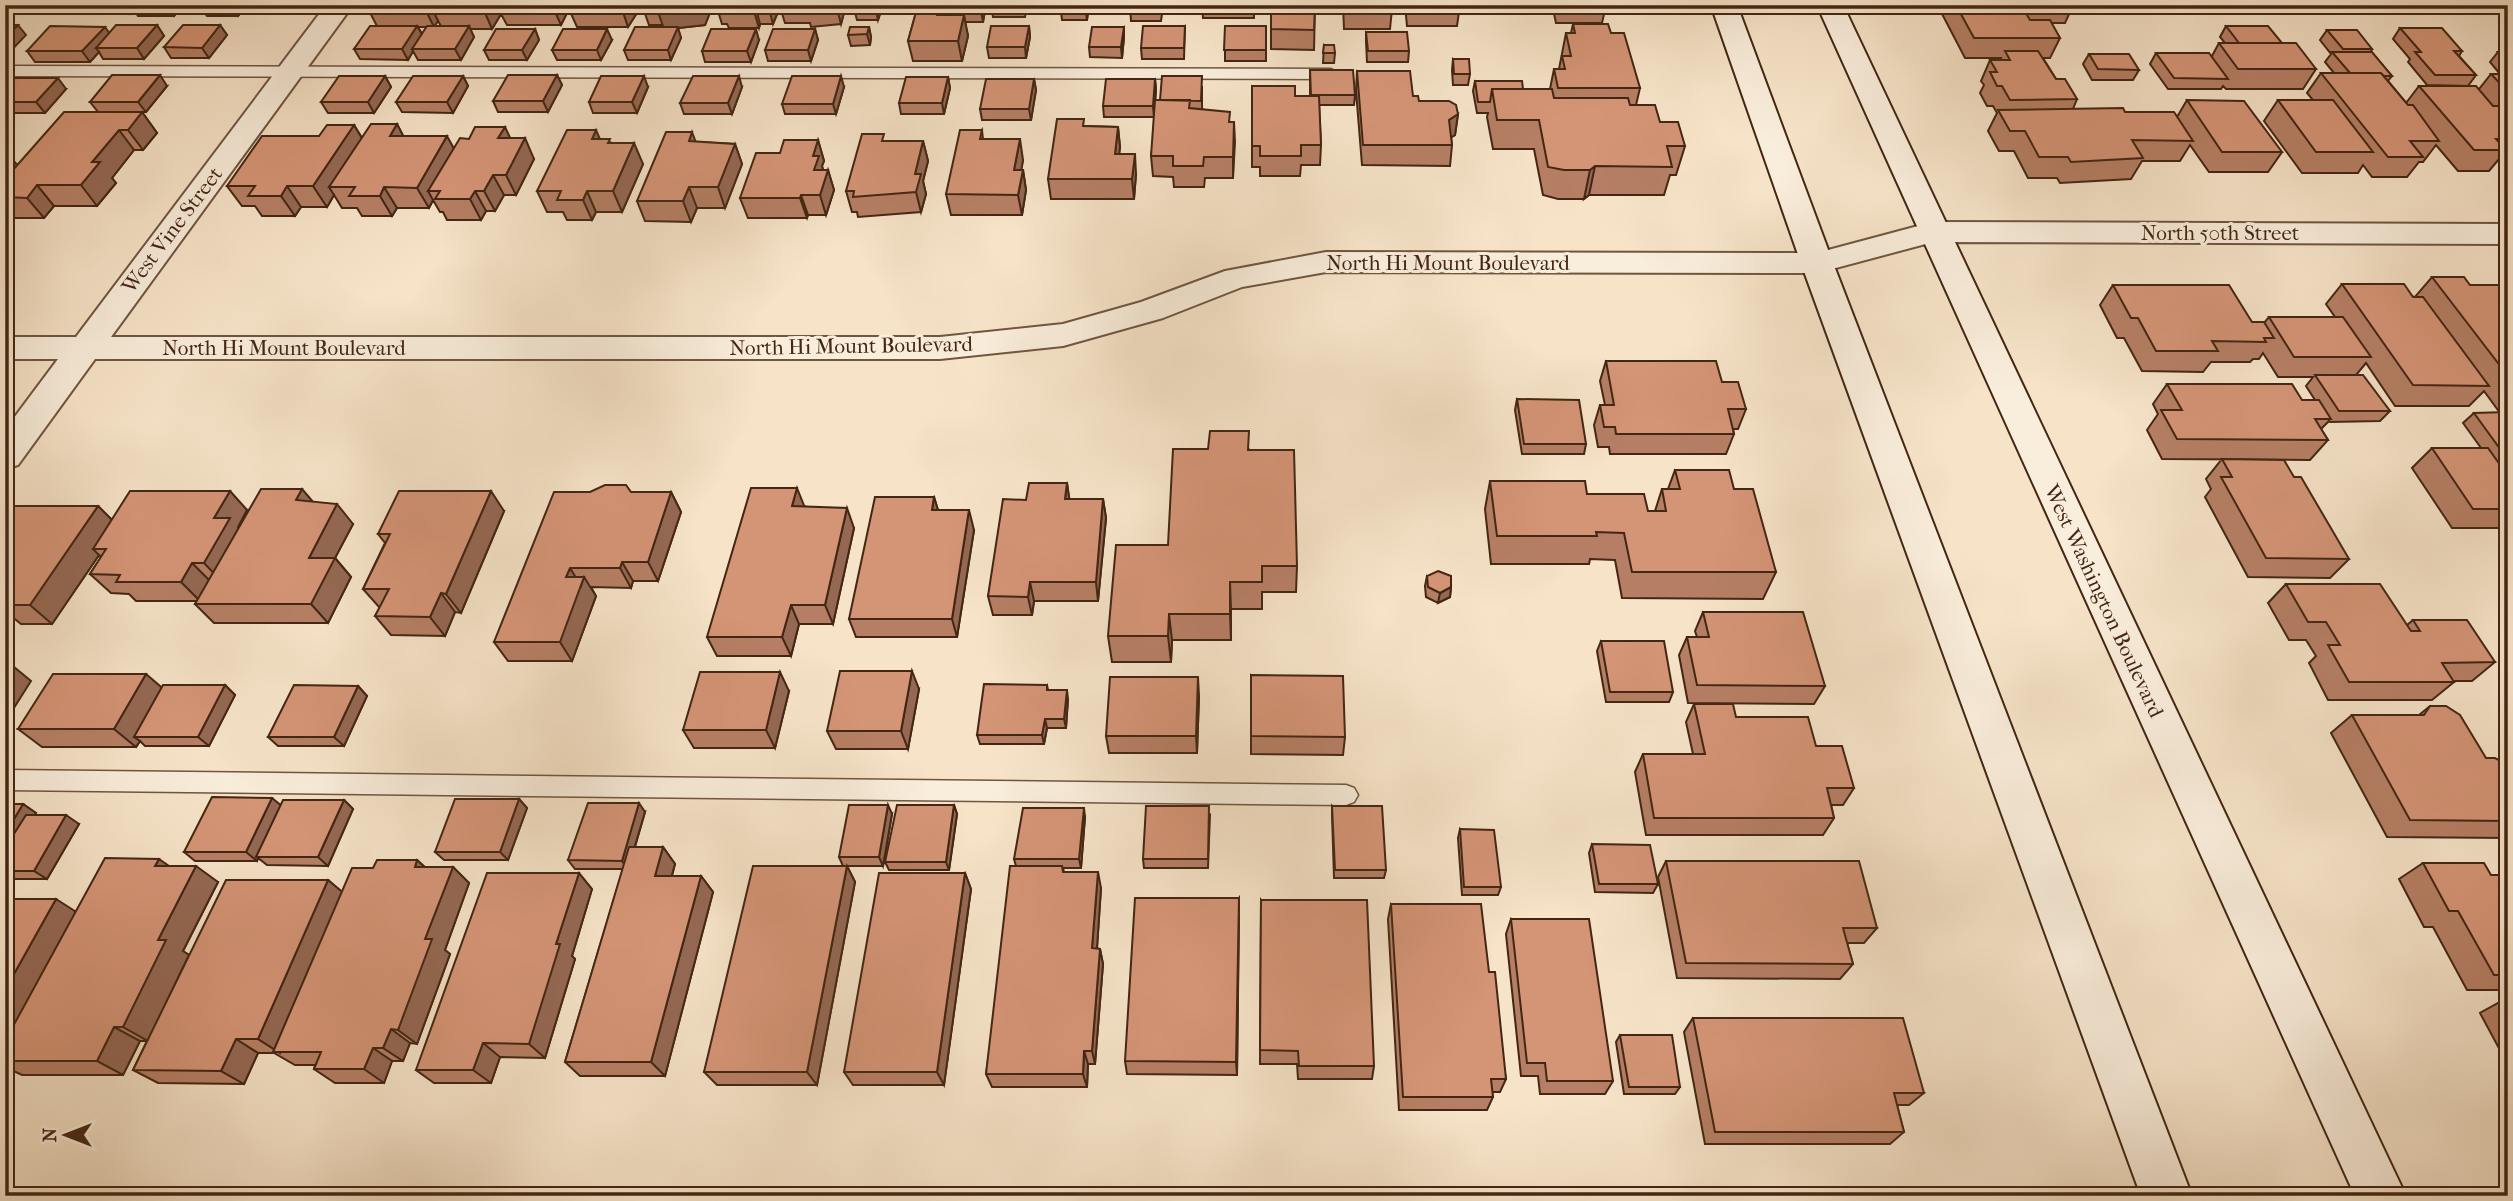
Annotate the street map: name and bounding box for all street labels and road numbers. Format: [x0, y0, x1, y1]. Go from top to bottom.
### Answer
street label: West Vine Street [116, 162, 227, 299]
street label: North 50th Street [2141, 221, 2300, 245]
street label: North Hi Mount Boulevard [1326, 251, 1570, 275]
street label: North Hi Mount Boulevard [729, 332, 973, 360]
street label: North Hi Mount Boulevard [162, 336, 406, 360]
street label: West Washington Boulevard [2039, 480, 2169, 722]

